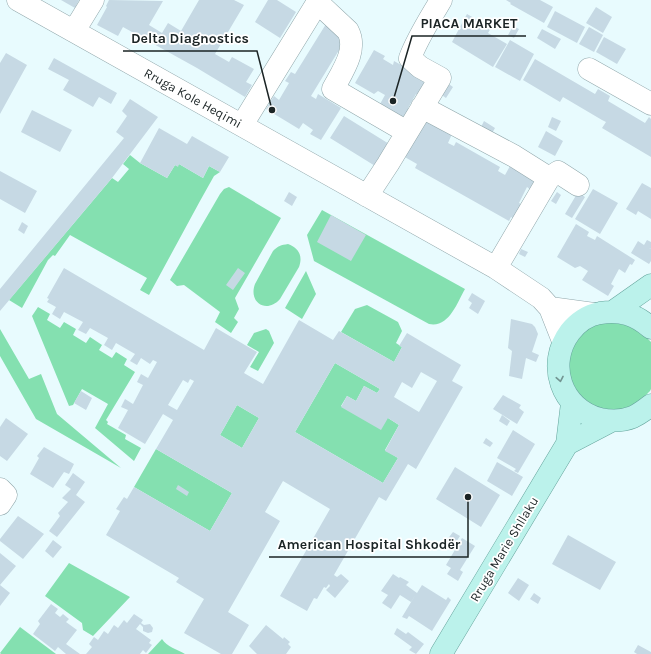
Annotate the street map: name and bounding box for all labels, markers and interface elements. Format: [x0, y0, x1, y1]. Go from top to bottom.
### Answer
callout: PIACA MARKET [412, 10, 526, 36]
text: PIACA MARKET [420, 15, 518, 32]
callout: Delta Diagnostics [123, 25, 257, 51]
text: Delta Diagnostics [131, 30, 249, 47]
street label: Rruga Kole Heqimi [141, 65, 244, 132]
one-way arrow [555, 376, 564, 382]
street label: Rruga Marie Shllaku [467, 494, 541, 604]
callout: American Hospital Shkodër [269, 531, 468, 557]
text: American Hospital Shkodër [278, 536, 461, 553]

